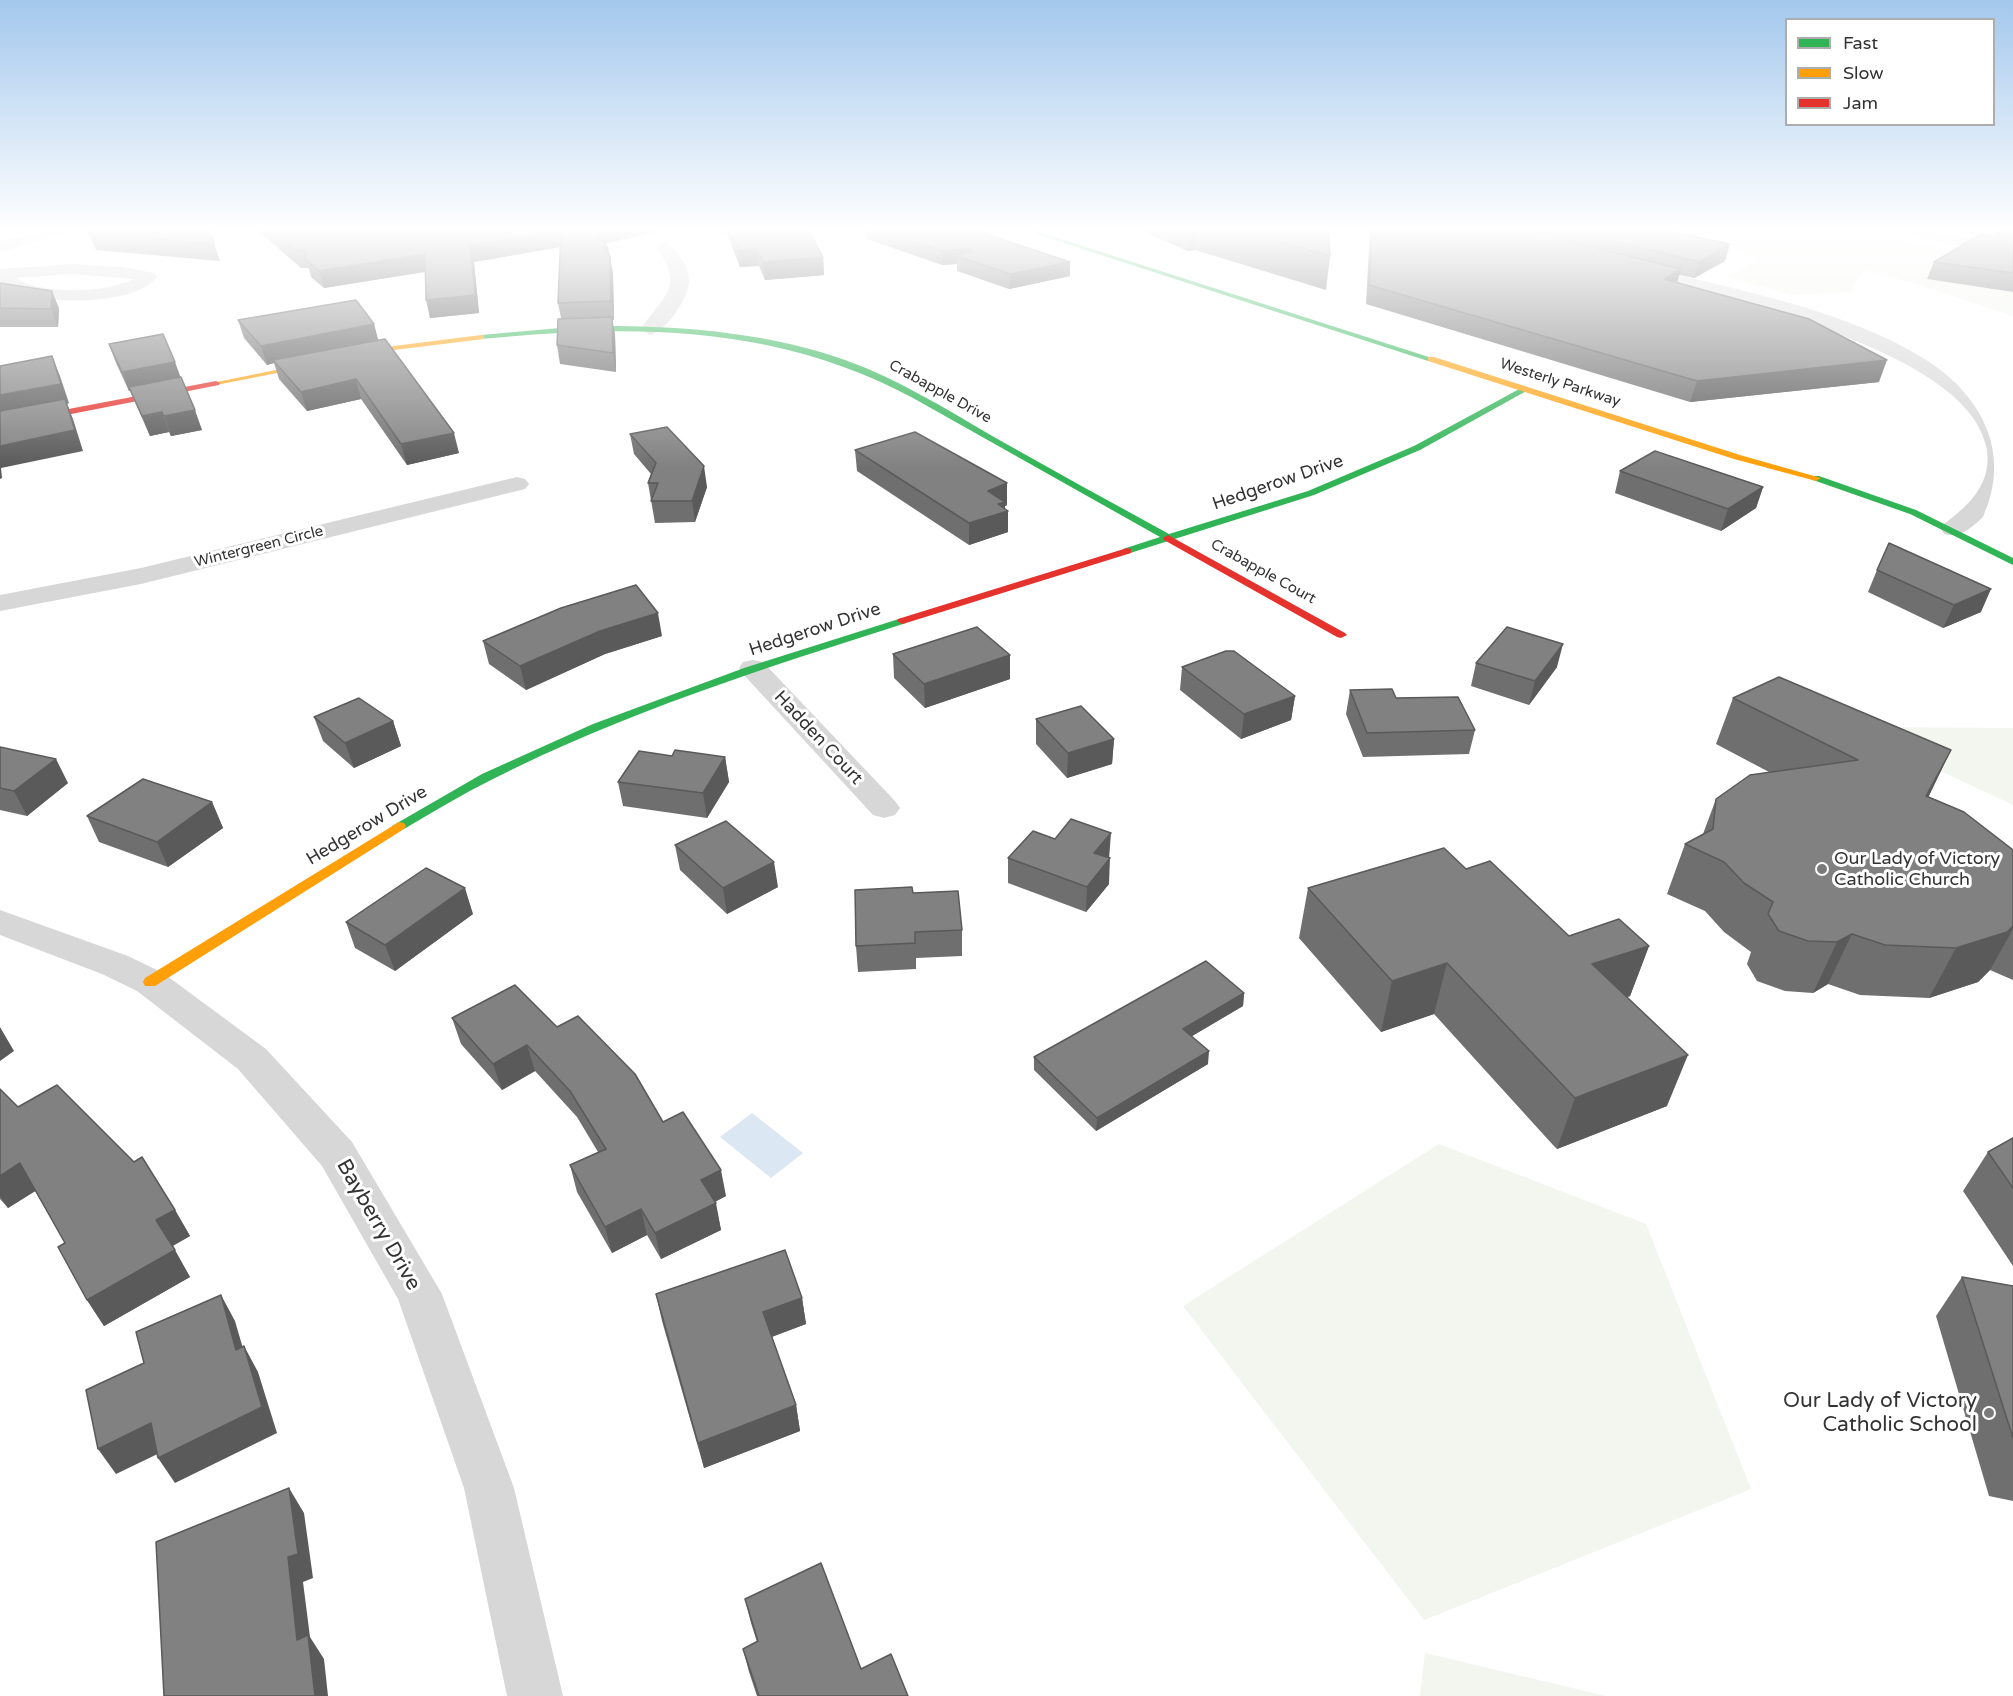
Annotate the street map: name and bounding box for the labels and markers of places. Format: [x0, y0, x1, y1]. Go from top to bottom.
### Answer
place label: Our Lady of Victory Catholic Church [1834, 848, 2000, 890]
marker: Our Lady of Victory Catholic Church [1815, 862, 1829, 876]
place label: Our Lady of Victory Catholic School [1783, 1388, 1977, 1438]
marker: Our Lady of Victory Catholic School [1982, 1406, 1996, 1420]

